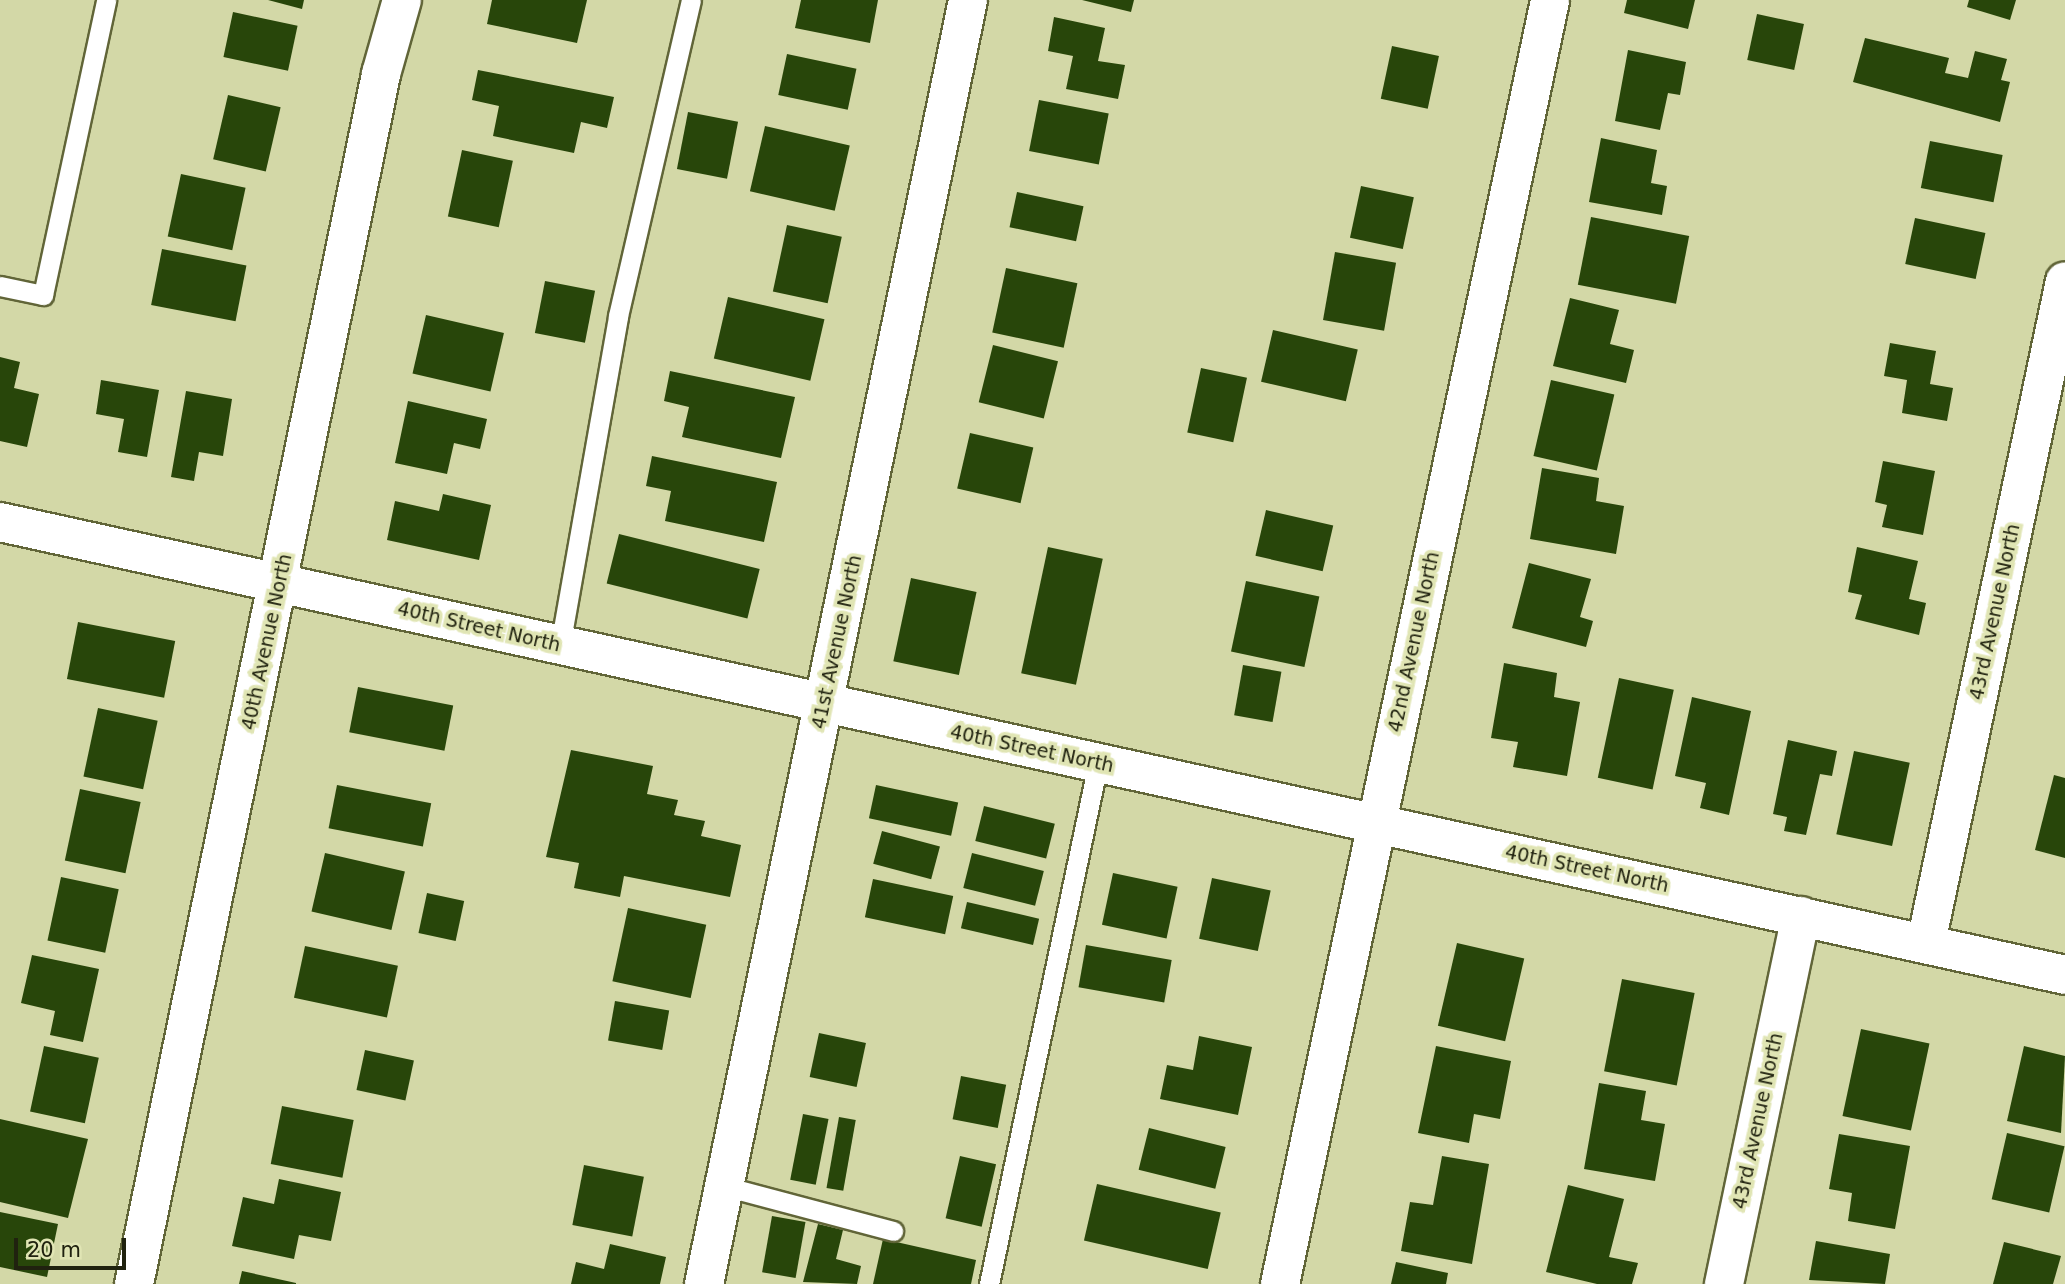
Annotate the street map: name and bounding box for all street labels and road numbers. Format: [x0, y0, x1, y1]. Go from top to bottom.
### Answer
street label: 43rd Avenue North [1965, 522, 2025, 702]
street label: 42nd Avenue North [1384, 550, 1444, 734]
street label: 40th Avenue North [237, 552, 297, 732]
street label: 41st Avenue North [807, 553, 867, 731]
street label: 40th Street North [395, 597, 563, 657]
street label: 40th Street North [948, 721, 1116, 777]
street label: 40th Street North [1503, 841, 1671, 897]
street label: 43rd Avenue North [1728, 1031, 1788, 1211]

